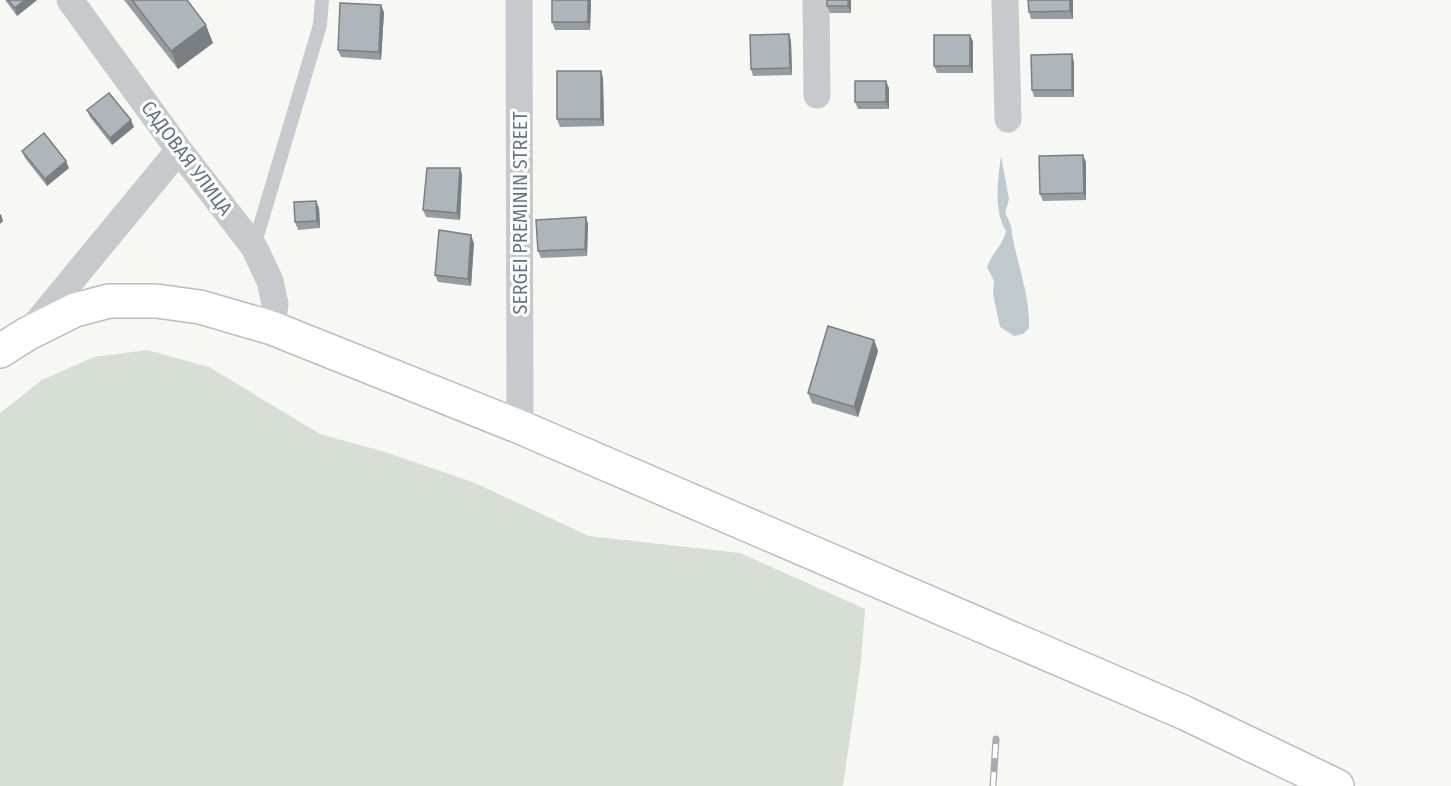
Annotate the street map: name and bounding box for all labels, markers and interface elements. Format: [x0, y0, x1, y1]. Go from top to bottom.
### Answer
street label: САДОВАЯ УЛИЦА [136, 96, 238, 220]
street label: SERGEI PREMININ STREET [508, 111, 532, 314]

